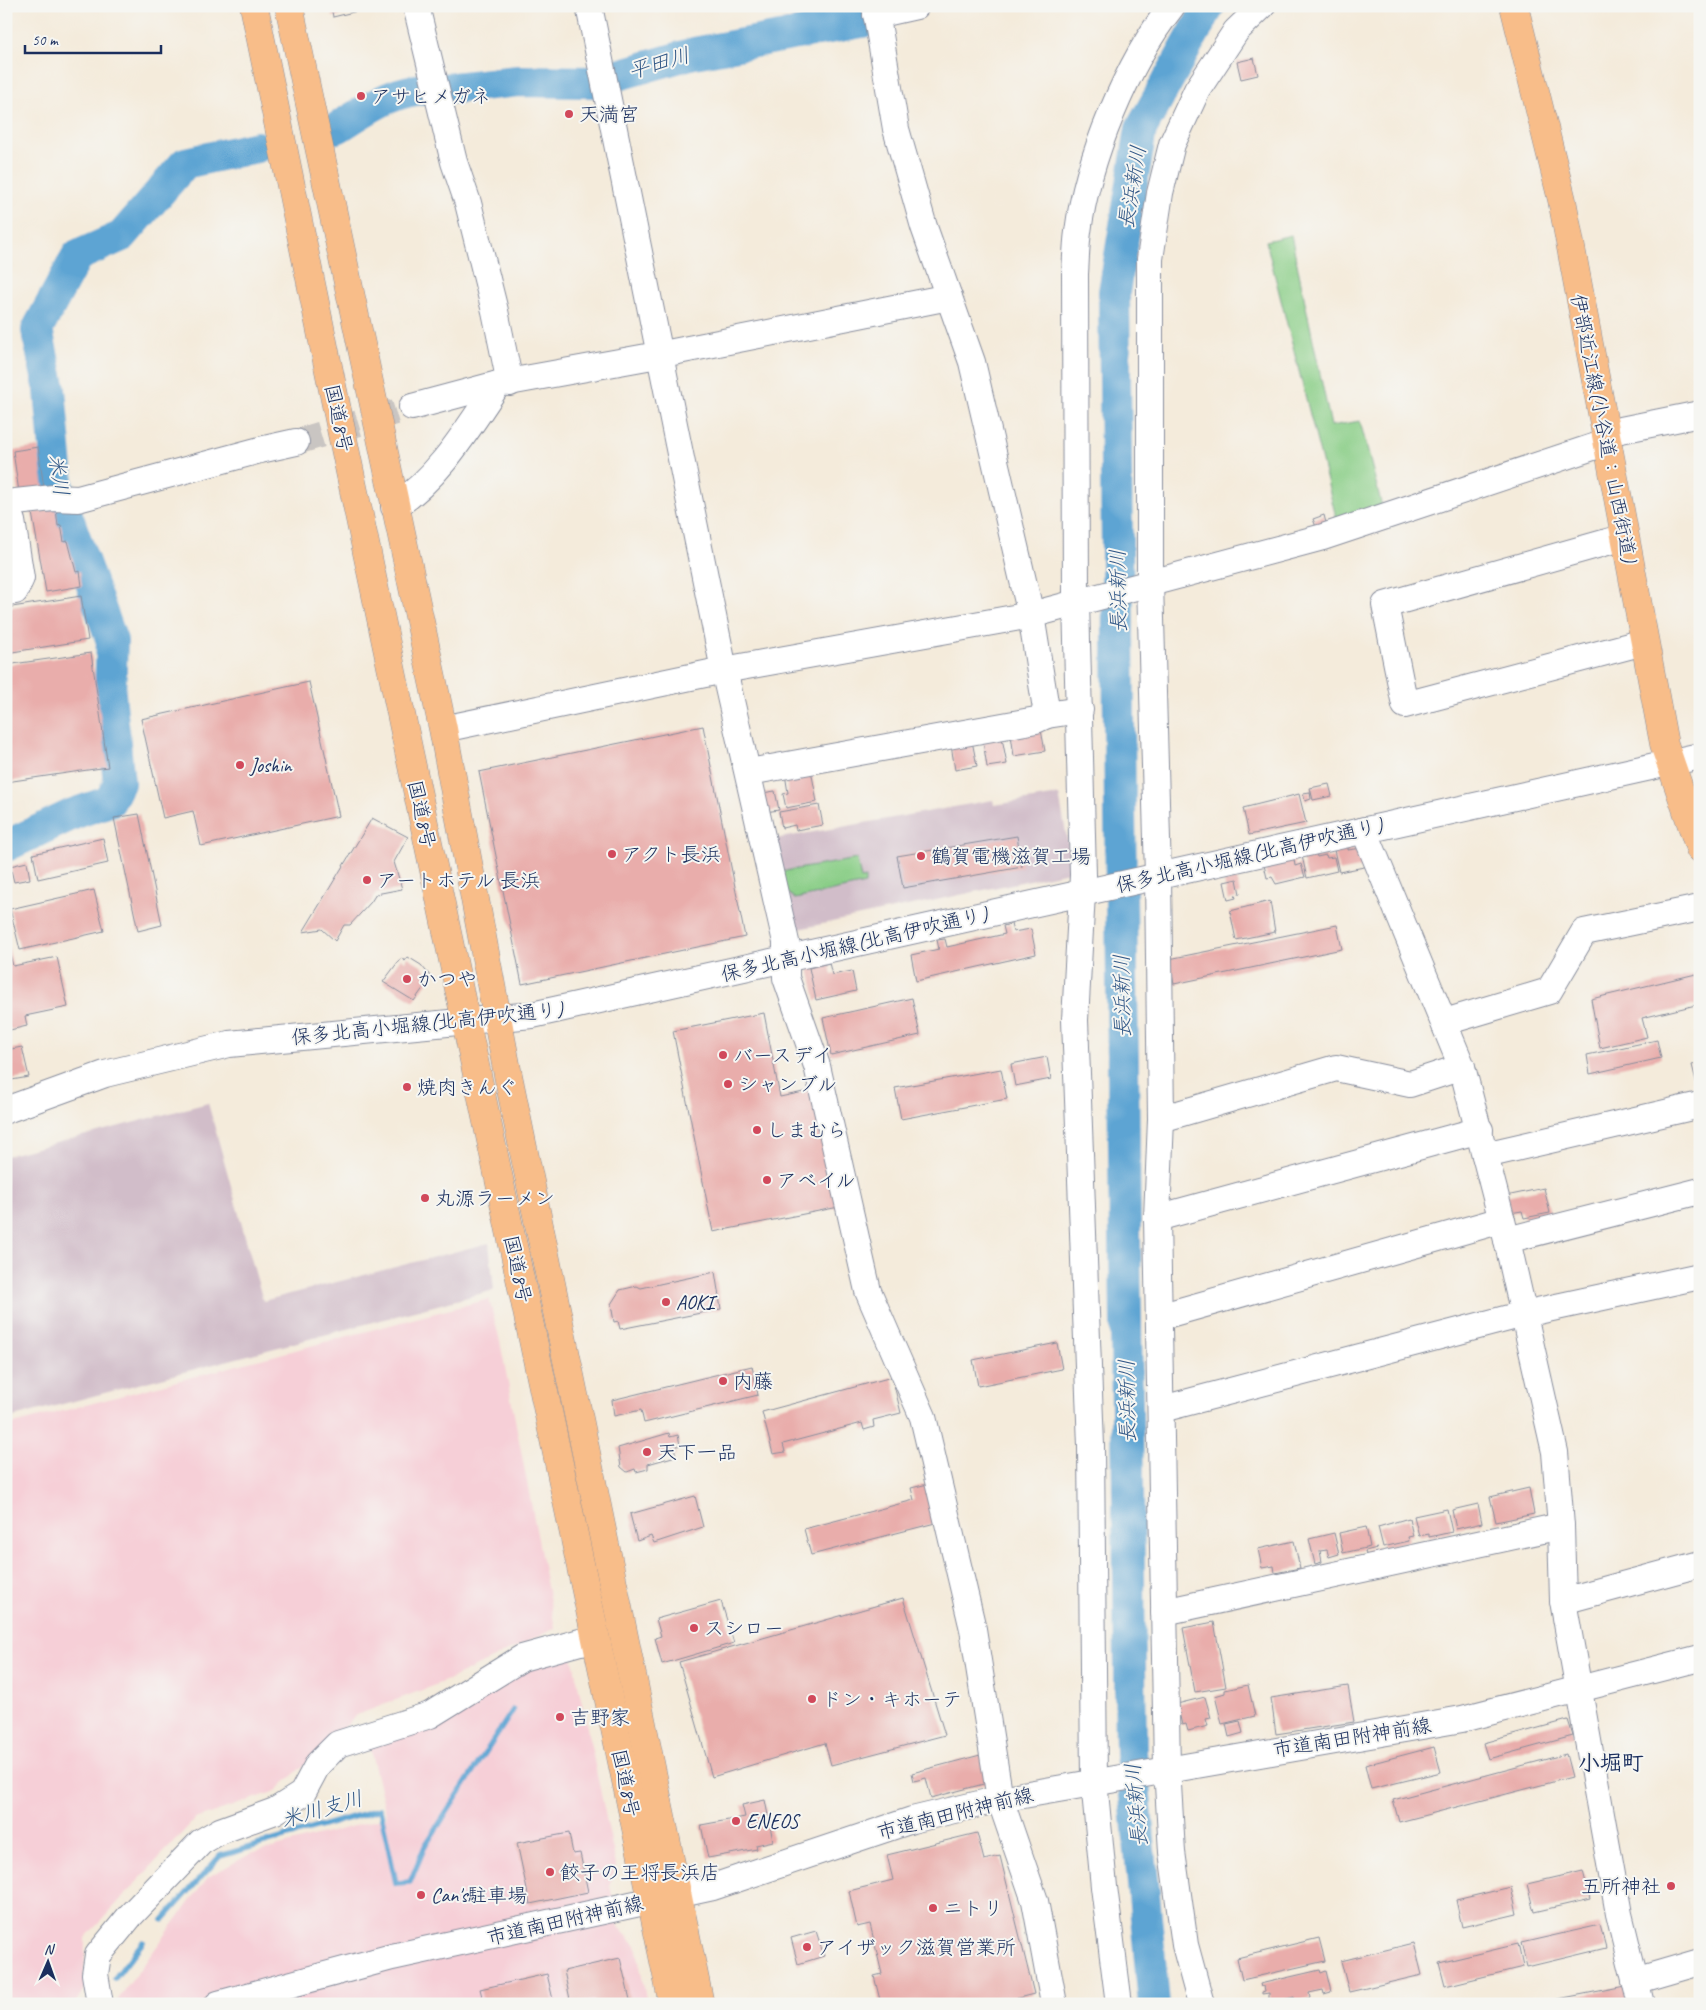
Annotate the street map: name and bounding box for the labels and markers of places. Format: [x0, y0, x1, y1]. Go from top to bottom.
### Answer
place label: アサヒメガネ [371, 84, 491, 109]
marker: アサヒメガネ [355, 90, 367, 102]
place label: 天満宮 [579, 102, 639, 127]
marker: 天満宮 [563, 108, 575, 120]
place label: Joshin [249, 753, 293, 778]
marker: Joshin [234, 759, 246, 771]
place label: アクト長浜 [622, 842, 721, 867]
place label: 鶴賀電機滋賀工場 [931, 844, 1091, 869]
marker: アクト長浜 [606, 848, 618, 860]
marker: 鶴賀電機滋賀工場 [915, 850, 927, 862]
place label: アートホテル 長浜 [377, 868, 540, 893]
marker: アートホテル 長浜 [361, 874, 373, 886]
place label: かつや [417, 967, 477, 992]
marker: かつや [401, 973, 413, 985]
place label: バースデイ [733, 1043, 832, 1068]
marker: バースデイ [717, 1049, 729, 1061]
place label: シャンブル [738, 1072, 837, 1097]
place label: 焼肉きんぐ [417, 1075, 517, 1100]
marker: シャンブル [722, 1078, 734, 1090]
marker: 焼肉きんぐ [401, 1081, 413, 1093]
place label: しまむら [767, 1118, 847, 1143]
marker: しまむら [751, 1124, 763, 1136]
place label: アベイル [777, 1168, 856, 1193]
marker: アベイル [761, 1174, 773, 1186]
place label: 丸源ラーメン [435, 1186, 555, 1211]
marker: 丸源ラーメン [419, 1192, 431, 1204]
place label: AOKI [676, 1290, 718, 1315]
marker: AOKI [660, 1296, 672, 1308]
place label: 内藤 [733, 1369, 773, 1394]
marker: 内藤 [717, 1375, 729, 1387]
place label: 天下一品 [657, 1440, 737, 1465]
marker: 天下一品 [641, 1446, 653, 1458]
place label: スシロー [704, 1616, 784, 1641]
marker: スシロー [688, 1622, 700, 1634]
place label: ドン・キホーテ [822, 1687, 962, 1712]
marker: ドン・キホーテ [806, 1693, 818, 1705]
place label: 吉野家 [570, 1705, 630, 1730]
marker: 吉野家 [554, 1711, 566, 1723]
place label: ENEOS [746, 1809, 801, 1834]
marker: ENEOS [730, 1815, 742, 1827]
place label: 餃子の王将長浜店 [560, 1860, 720, 1885]
marker: 餃子の王将長浜店 [544, 1866, 556, 1878]
place label: 五所神社 [1581, 1874, 1661, 1899]
marker: 五所神社 [1665, 1880, 1677, 1892]
place label: Can's駐車場 [431, 1883, 527, 1908]
marker: Can's駐車場 [415, 1889, 427, 1901]
place label: ニトリ [943, 1896, 1003, 1921]
marker: ニトリ [927, 1902, 939, 1914]
place label: アイザック滋賀営業所 [817, 1935, 1016, 1960]
marker: アイザック滋賀営業所 [801, 1941, 813, 1953]

